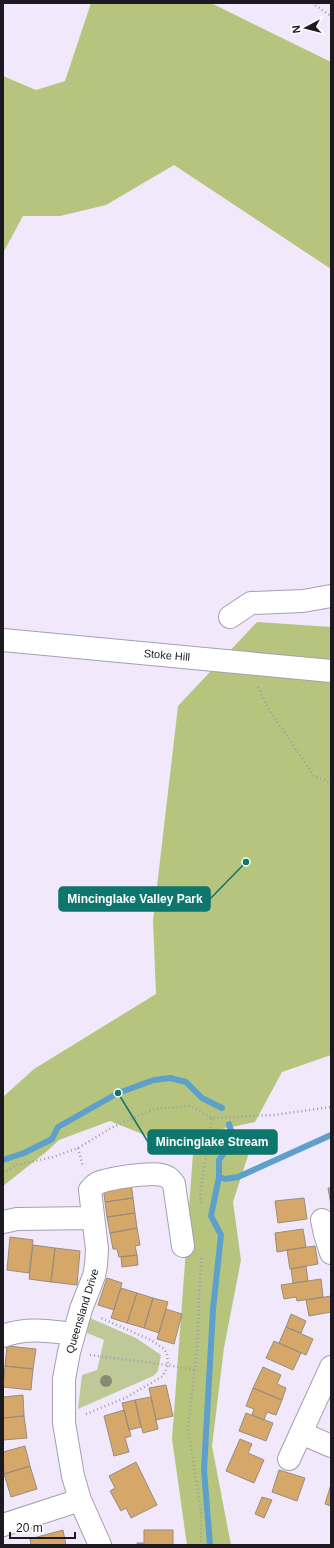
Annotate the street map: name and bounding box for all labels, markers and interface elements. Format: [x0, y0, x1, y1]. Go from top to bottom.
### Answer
north arrow [286, 8, 326, 48]
text: N [290, 24, 303, 34]
street label: Stoke Hill [143, 647, 191, 663]
callout: Mincinglake Valley Park [59, 887, 210, 911]
text: Mincinglake Valley Park [67, 892, 203, 906]
callout: Mincinglake Stream [148, 1130, 277, 1154]
text: Mincinglake Stream [156, 1135, 268, 1149]
street label: Queensland Drive [63, 1267, 101, 1355]
scale bar [10, 1514, 75, 1540]
text: 20 m [16, 1521, 43, 1535]

